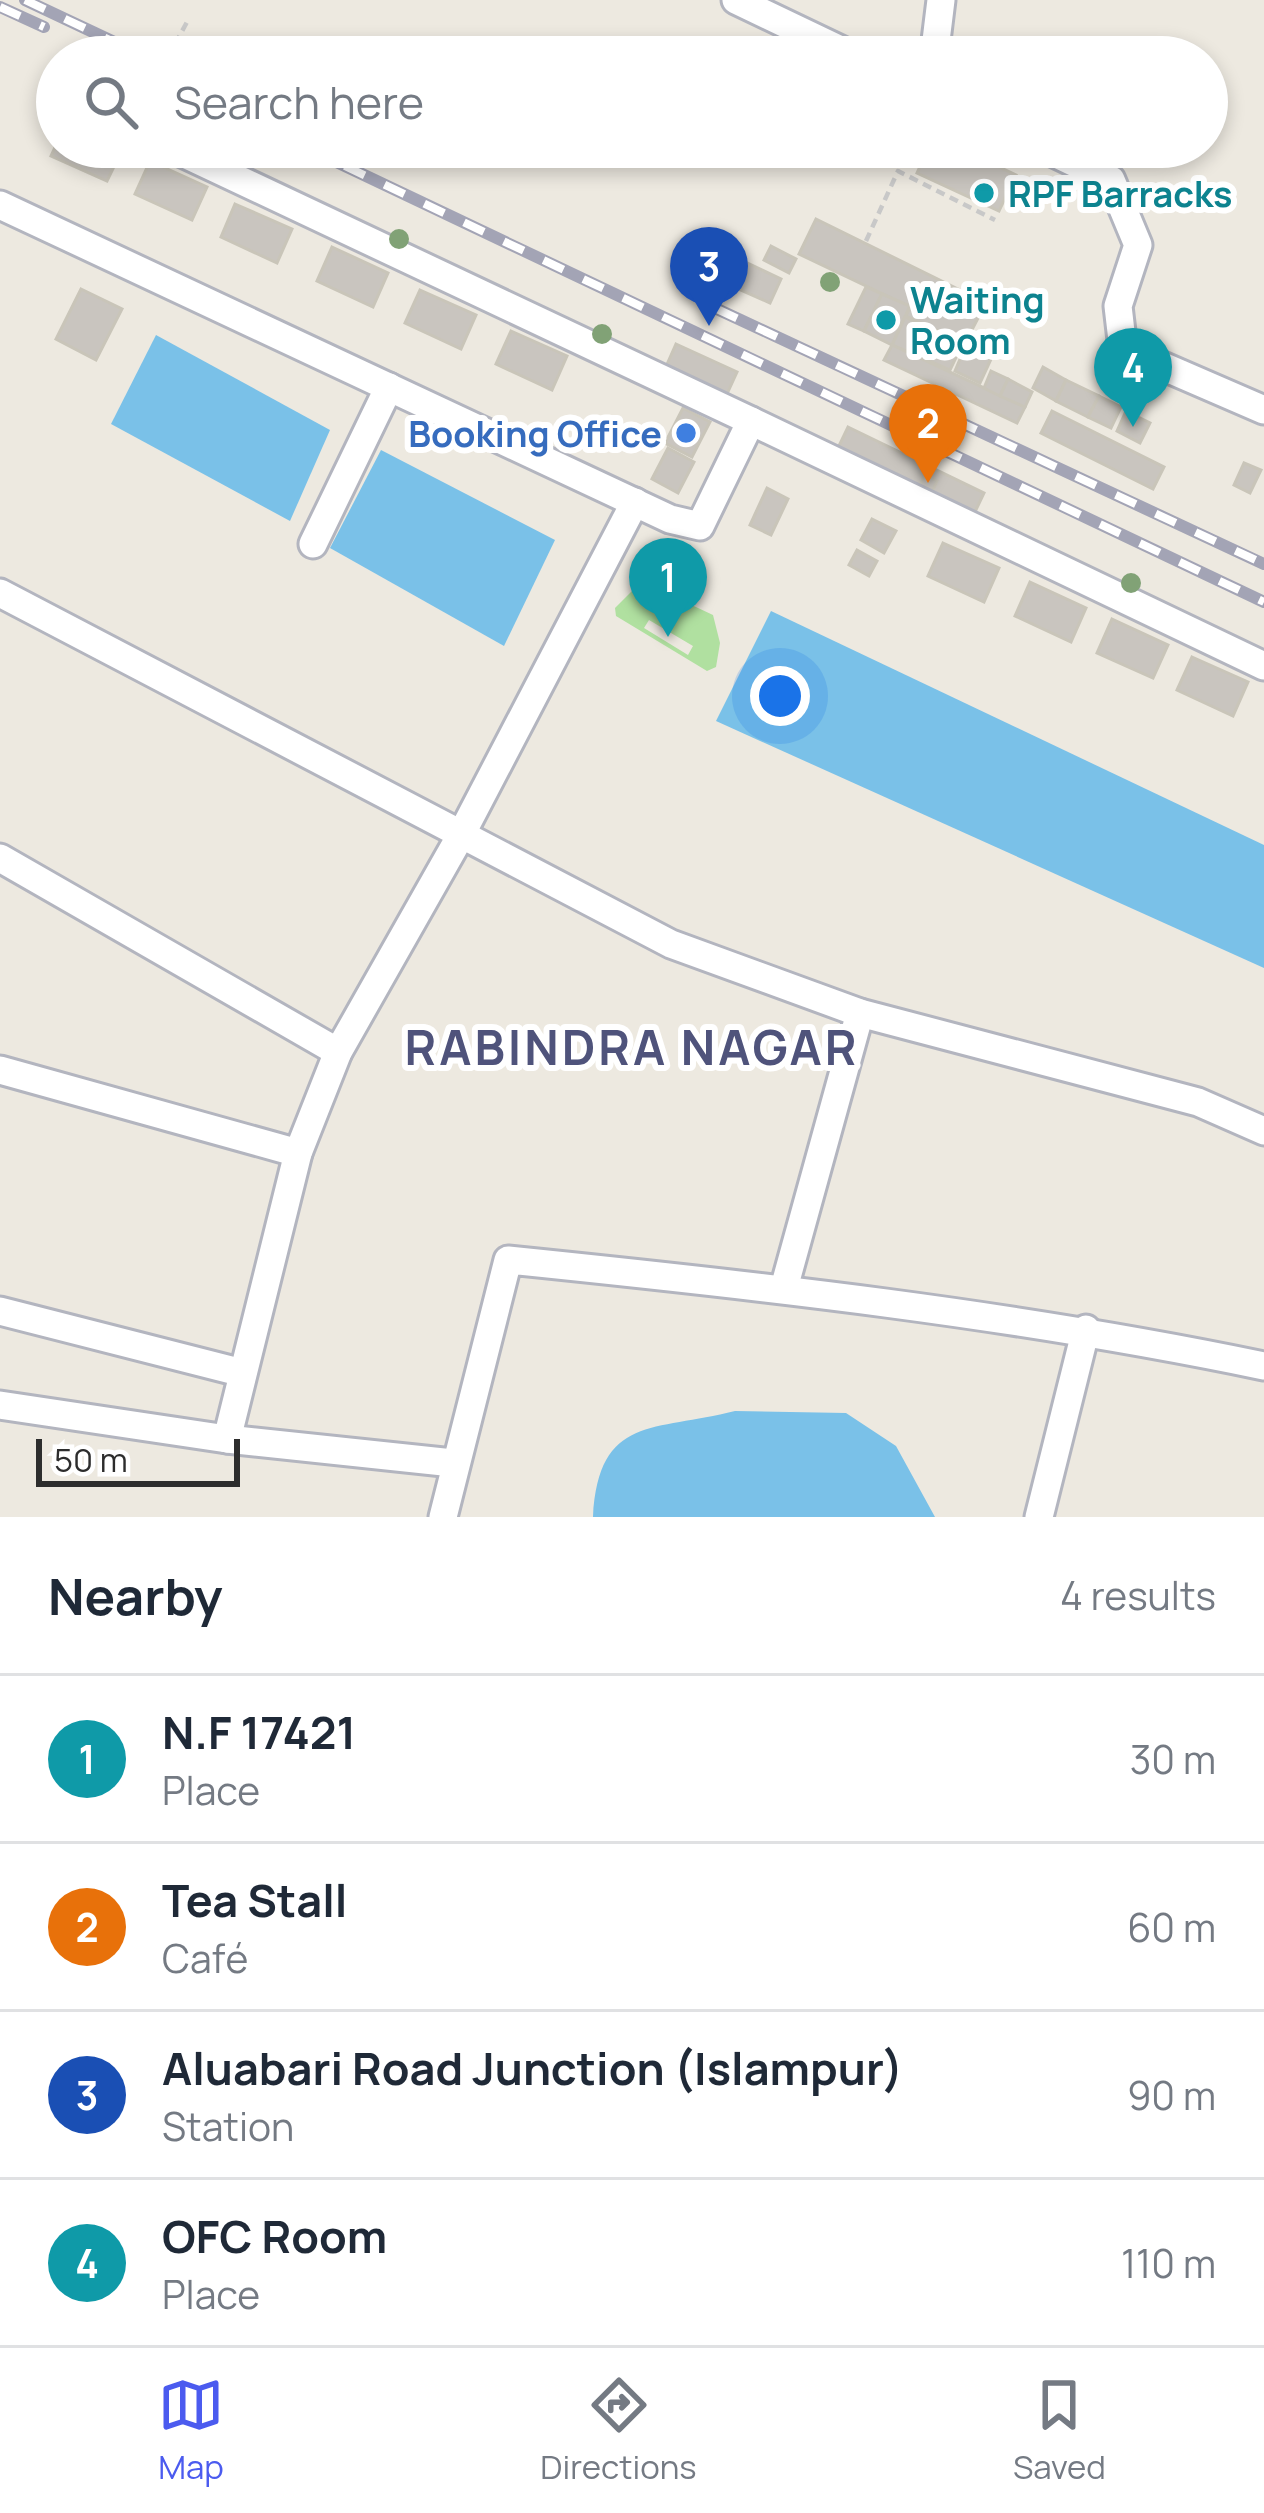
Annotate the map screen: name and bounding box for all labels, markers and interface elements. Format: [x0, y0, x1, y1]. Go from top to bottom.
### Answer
search box [36, 36, 1228, 168]
icon: search [78, 69, 144, 135]
text: Search here [174, 71, 424, 133]
place label: RPF Barracks [1008, 169, 1232, 218]
marker: RPF Barracks [971, 180, 997, 206]
pin: 3 [670, 227, 748, 326]
place label: Waiting Room [910, 275, 1045, 365]
marker: Waiting Room [873, 307, 899, 333]
pin: 4 [1094, 328, 1172, 427]
pin: 2 [889, 384, 967, 483]
place label: Booking Office [408, 409, 662, 458]
marker: Booking Office [673, 420, 699, 446]
pin: 1 [629, 538, 707, 637]
your location [750, 666, 810, 726]
district label: RABINDRA NAGAR [405, 1014, 859, 1079]
scale bar [36, 1433, 240, 1486]
text: 50 m [54, 1437, 128, 1482]
text: Nearby [48, 1561, 223, 1630]
text: 4 results [1060, 1568, 1216, 1622]
text: N.F 17421 [162, 1701, 356, 1763]
text: 1 [78, 1732, 96, 1786]
text: 30 m [1130, 1732, 1216, 1786]
text: Place [162, 1763, 260, 1817]
text: Tea Stall [162, 1869, 348, 1931]
text: 2 [75, 1900, 99, 1954]
text: 60 m [1127, 1900, 1216, 1954]
text: Café [162, 1931, 248, 1985]
text: Aluabari Road Junction (Islampur) [162, 2037, 903, 2099]
text: 3 [76, 2068, 98, 2122]
text: 90 m [1127, 2068, 1216, 2122]
text: Station [162, 2099, 294, 2153]
text: OFC Room [162, 2205, 387, 2267]
text: 4 [75, 2236, 99, 2290]
text: 110 m [1121, 2236, 1216, 2290]
text: Place [162, 2267, 260, 2321]
tab: Map [158, 2372, 224, 2489]
tab: Directions [540, 2372, 697, 2489]
tab: Saved [1013, 2372, 1106, 2489]

